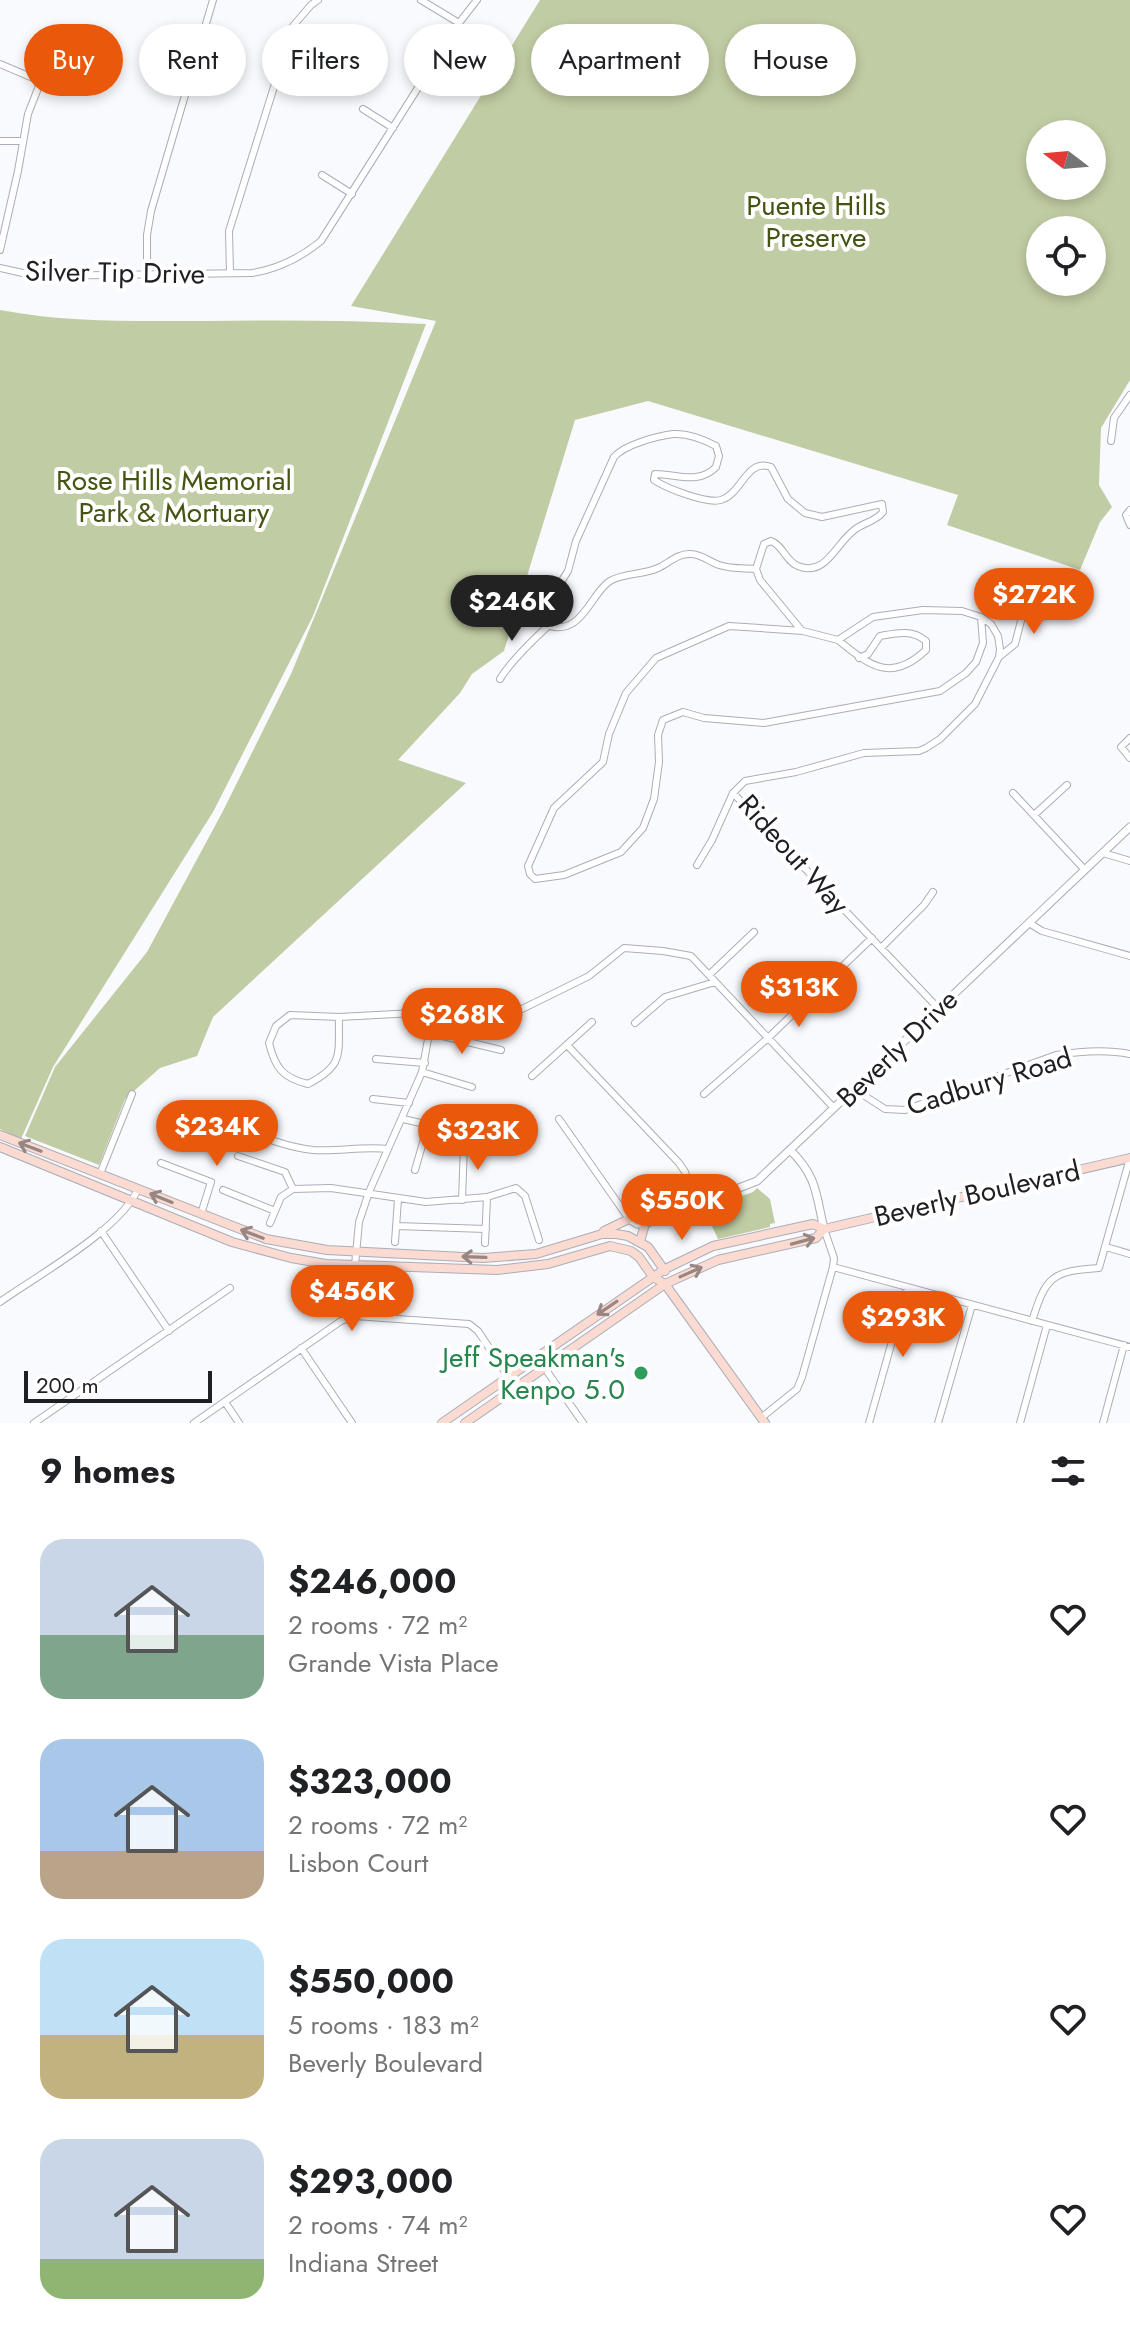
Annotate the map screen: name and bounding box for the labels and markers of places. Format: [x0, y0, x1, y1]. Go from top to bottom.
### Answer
pin: $272K [978, 568, 1090, 636]
pin: $246K [456, 575, 568, 643]
pin: $313K [743, 961, 855, 1029]
pin: $268K [406, 988, 518, 1056]
pin: $234K [161, 1100, 273, 1168]
pin: $323K [422, 1104, 534, 1172]
pin: $550K [626, 1174, 738, 1242]
pin: $456K [296, 1265, 408, 1333]
pin: $293K [847, 1291, 959, 1359]
place label: Jeff Speakman's Kenpo 5.0 [438, 1337, 625, 1410]
marker: Jeff Speakman's Kenpo 5.0 [632, 1364, 650, 1382]

